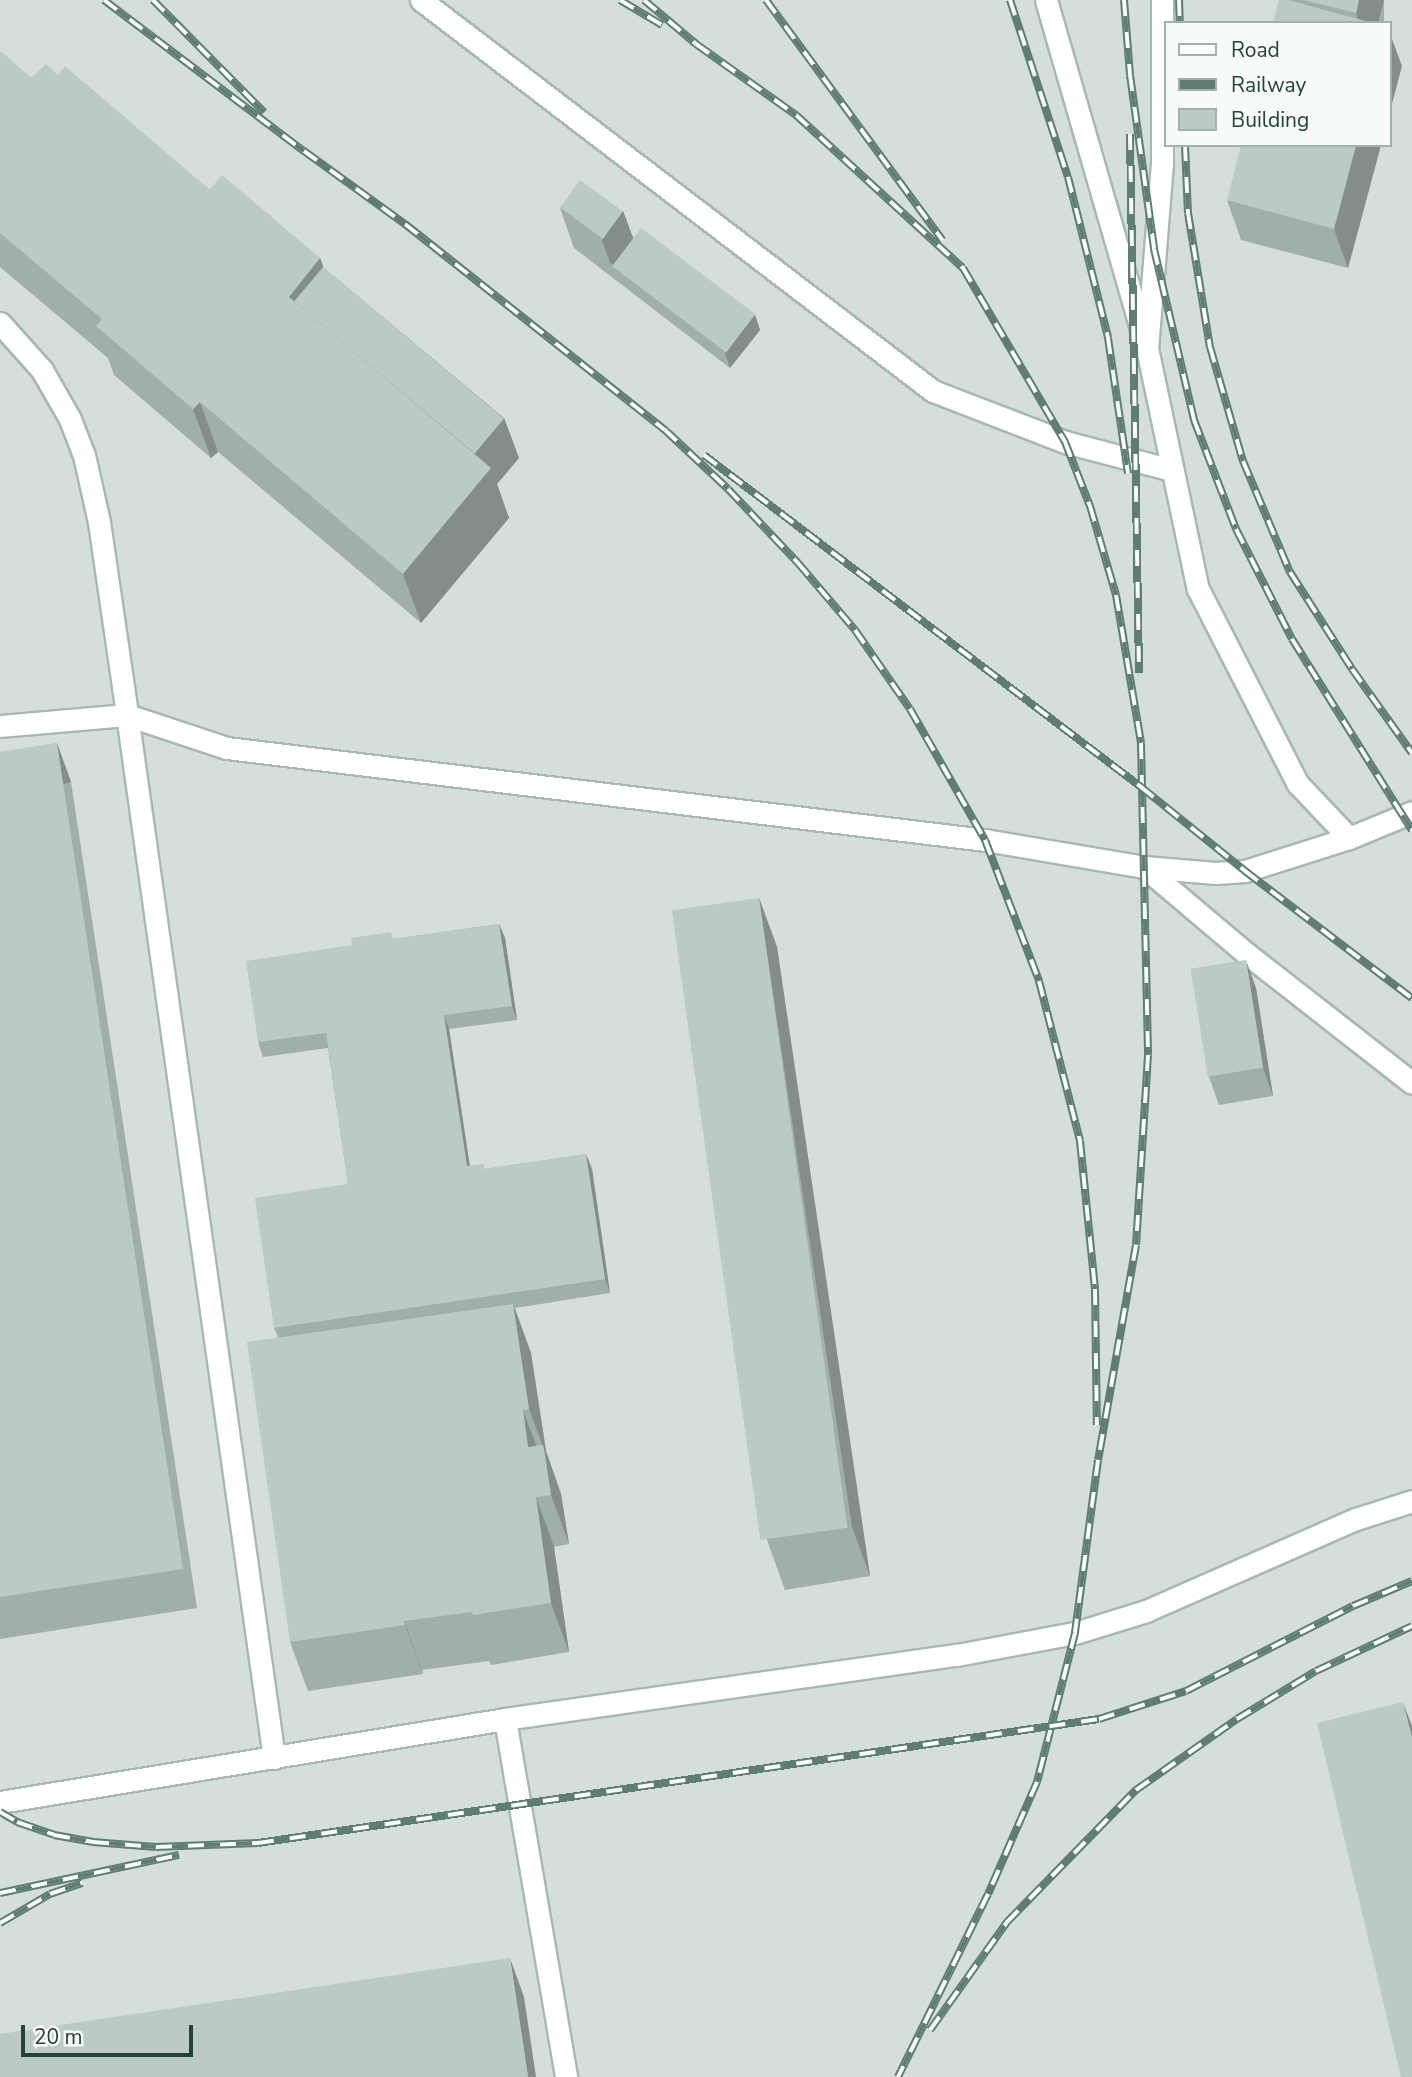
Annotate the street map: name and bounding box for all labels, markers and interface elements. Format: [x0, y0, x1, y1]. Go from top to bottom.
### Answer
legend [1164, 21, 1391, 147]
text: Road [1231, 36, 1280, 64]
text: Railway [1231, 71, 1306, 99]
text: Building [1231, 106, 1309, 134]
scale bar [24, 2010, 196, 2054]
text: 20 m [34, 2023, 83, 2051]

